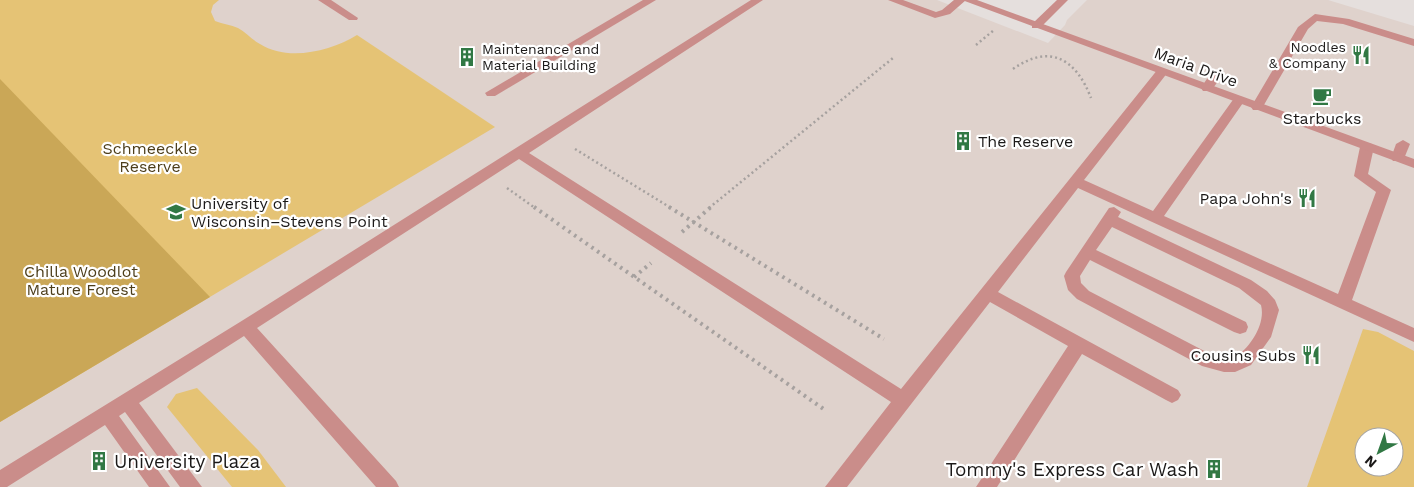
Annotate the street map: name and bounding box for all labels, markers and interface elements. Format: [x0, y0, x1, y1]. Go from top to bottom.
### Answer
place label: Noodles & Company [1269, 39, 1347, 71]
place label: Maintenance and Material Building [482, 41, 599, 73]
street label: Maria Drive [1152, 43, 1240, 91]
restaurant icon: Noodles & Company [1350, 44, 1372, 66]
building icon: Maintenance and Material Building [456, 46, 478, 68]
cafe icon: Starbucks [1311, 85, 1333, 107]
place label: Starbucks [1283, 109, 1361, 128]
building icon: The Reserve [952, 130, 974, 152]
place label: The Reserve [978, 132, 1073, 151]
park label: Schmeeckle Reserve [103, 139, 198, 176]
restaurant icon: Papa John's [1296, 187, 1318, 209]
place label: Papa John's [1199, 189, 1292, 208]
place label: University of Wisconsin–Stevens Point [191, 194, 388, 231]
school or university icon: University of Wisconsin–Stevens Point [165, 201, 187, 223]
park label: Chilla Woodlot Mature Forest [24, 262, 138, 299]
restaurant icon: Cousins Subs [1300, 344, 1322, 366]
place label: Cousins Subs [1191, 346, 1296, 365]
north arrow [1354, 427, 1404, 477]
building icon: University Plaza [88, 450, 110, 472]
place label: University Plaza [114, 450, 261, 473]
text: N [1361, 452, 1380, 471]
place label: Tommy's Express Car Wash [946, 458, 1199, 481]
building icon: Tommy's Express Car Wash [1203, 458, 1225, 480]

